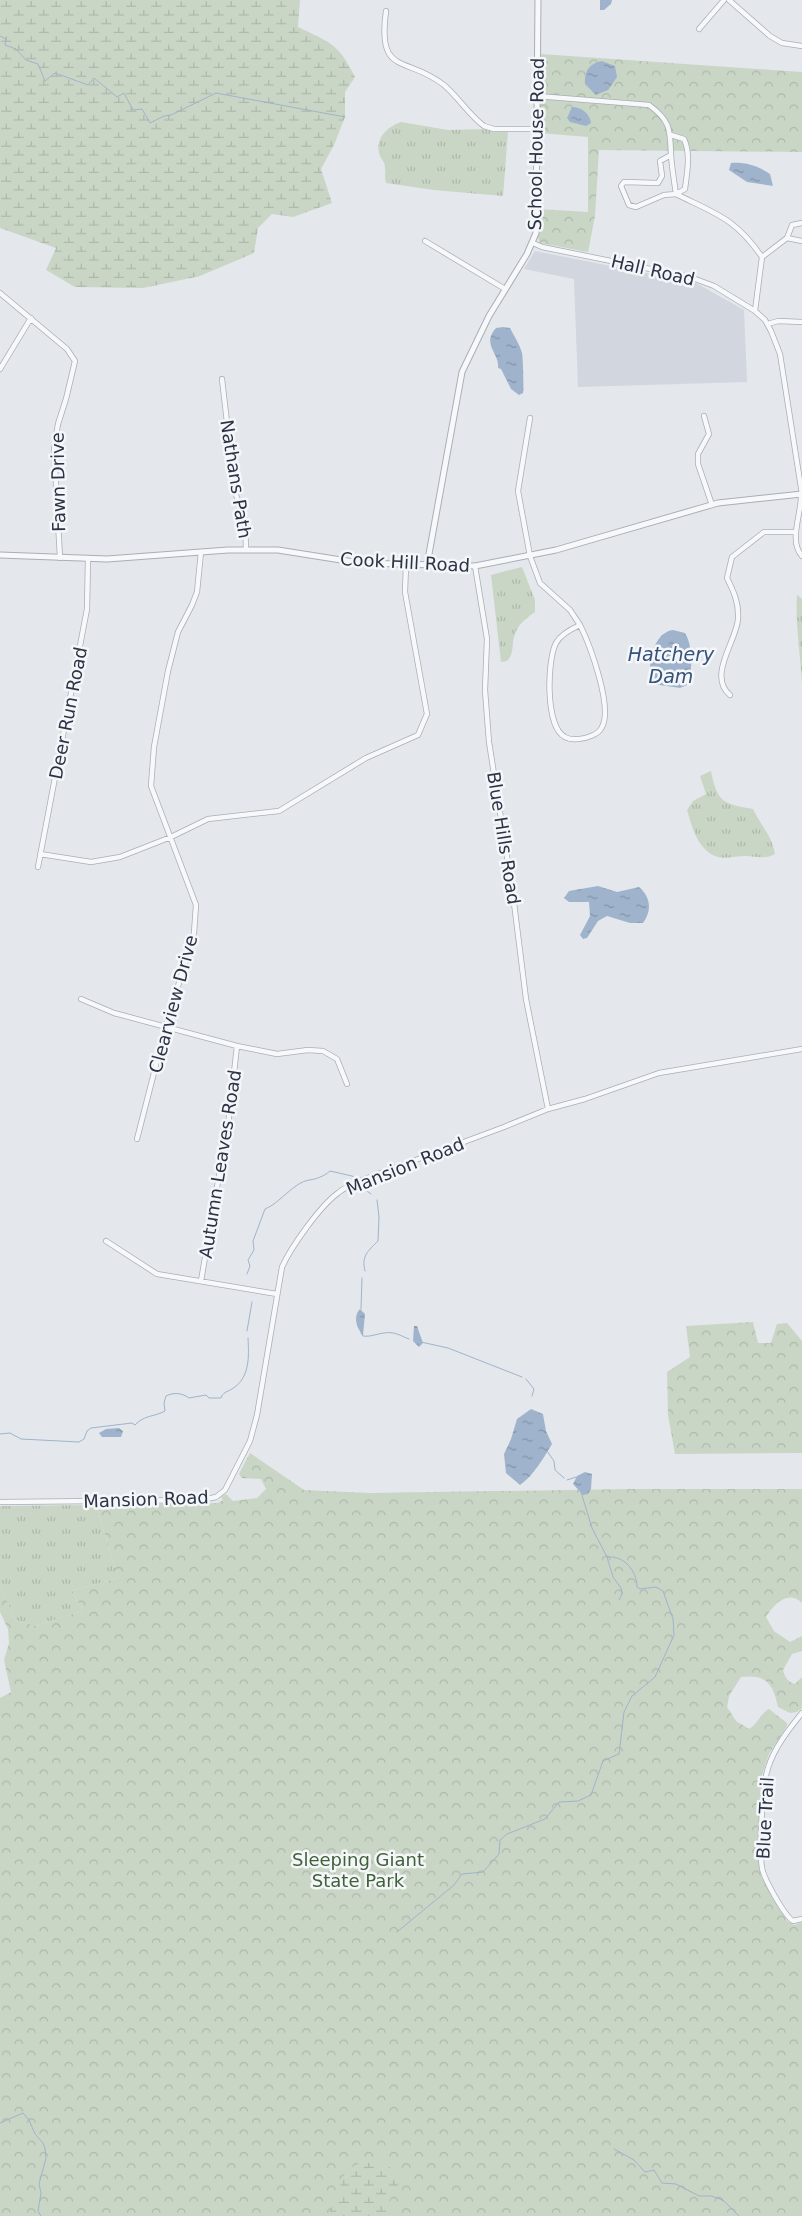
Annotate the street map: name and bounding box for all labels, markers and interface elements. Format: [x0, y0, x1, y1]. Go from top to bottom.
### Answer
street label: School House Road [524, 57, 548, 231]
street label: Hall Road [609, 250, 697, 290]
street label: Nathans Path [216, 418, 256, 540]
street label: Fawn Drive [47, 432, 69, 532]
street label: Cook Hill Road [339, 548, 471, 576]
water label: Hatchery Dam [628, 643, 715, 687]
street label: Deer Run Road [45, 645, 91, 781]
street label: Blue Hills Road [483, 770, 525, 906]
street label: Clearview Drive [144, 933, 202, 1075]
street label: Autumn Leaves Road [195, 1068, 245, 1260]
street label: Mansion Road [343, 1133, 467, 1199]
street label: Mansion Road [83, 1486, 209, 1512]
street label: Blue Trail [752, 1776, 778, 1860]
park label: Sleeping Giant State Park [292, 1849, 424, 1891]

